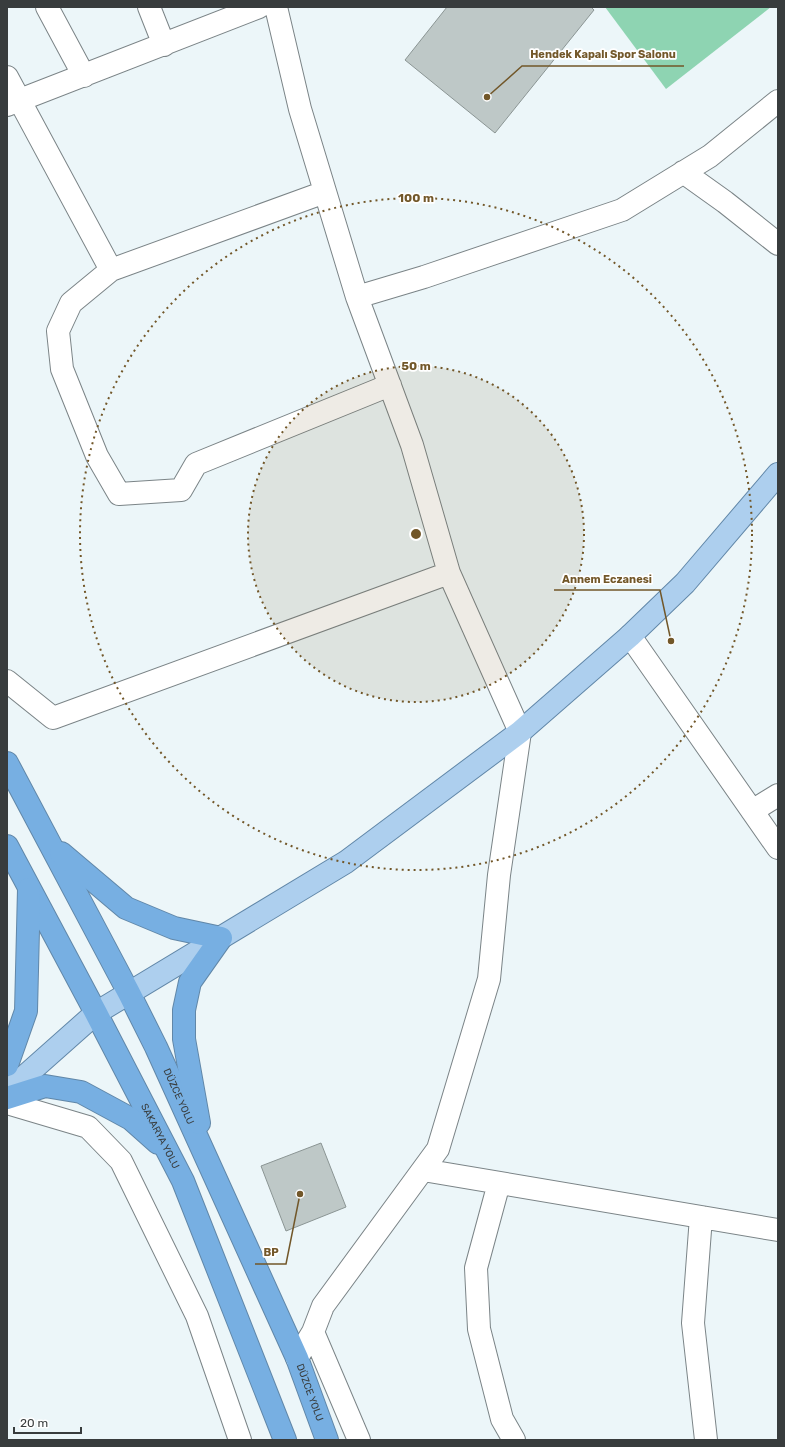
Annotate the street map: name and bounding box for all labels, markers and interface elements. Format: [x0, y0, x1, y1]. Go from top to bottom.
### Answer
callout: Hendek Kapalı Spor Salonu [522, 43, 684, 66]
text: Hendek Kapalı Spor Salonu [530, 48, 676, 61]
text: 100 m [398, 191, 434, 205]
text: 50 m [401, 359, 431, 373]
centre of rings [409, 527, 423, 541]
callout: Annem Eczanesi [554, 567, 660, 590]
text: Annem Eczanesi [562, 573, 652, 586]
street label: DÜZCE YOLU [161, 1067, 196, 1126]
street label: SAKARYA YOLU [138, 1102, 182, 1171]
callout: BP [255, 1241, 286, 1264]
text: BP [263, 1246, 279, 1259]
street label: DÜZCE YOLU [294, 1362, 326, 1423]
scale bar [14, 1409, 81, 1435]
text: 20 m [20, 1416, 48, 1430]

